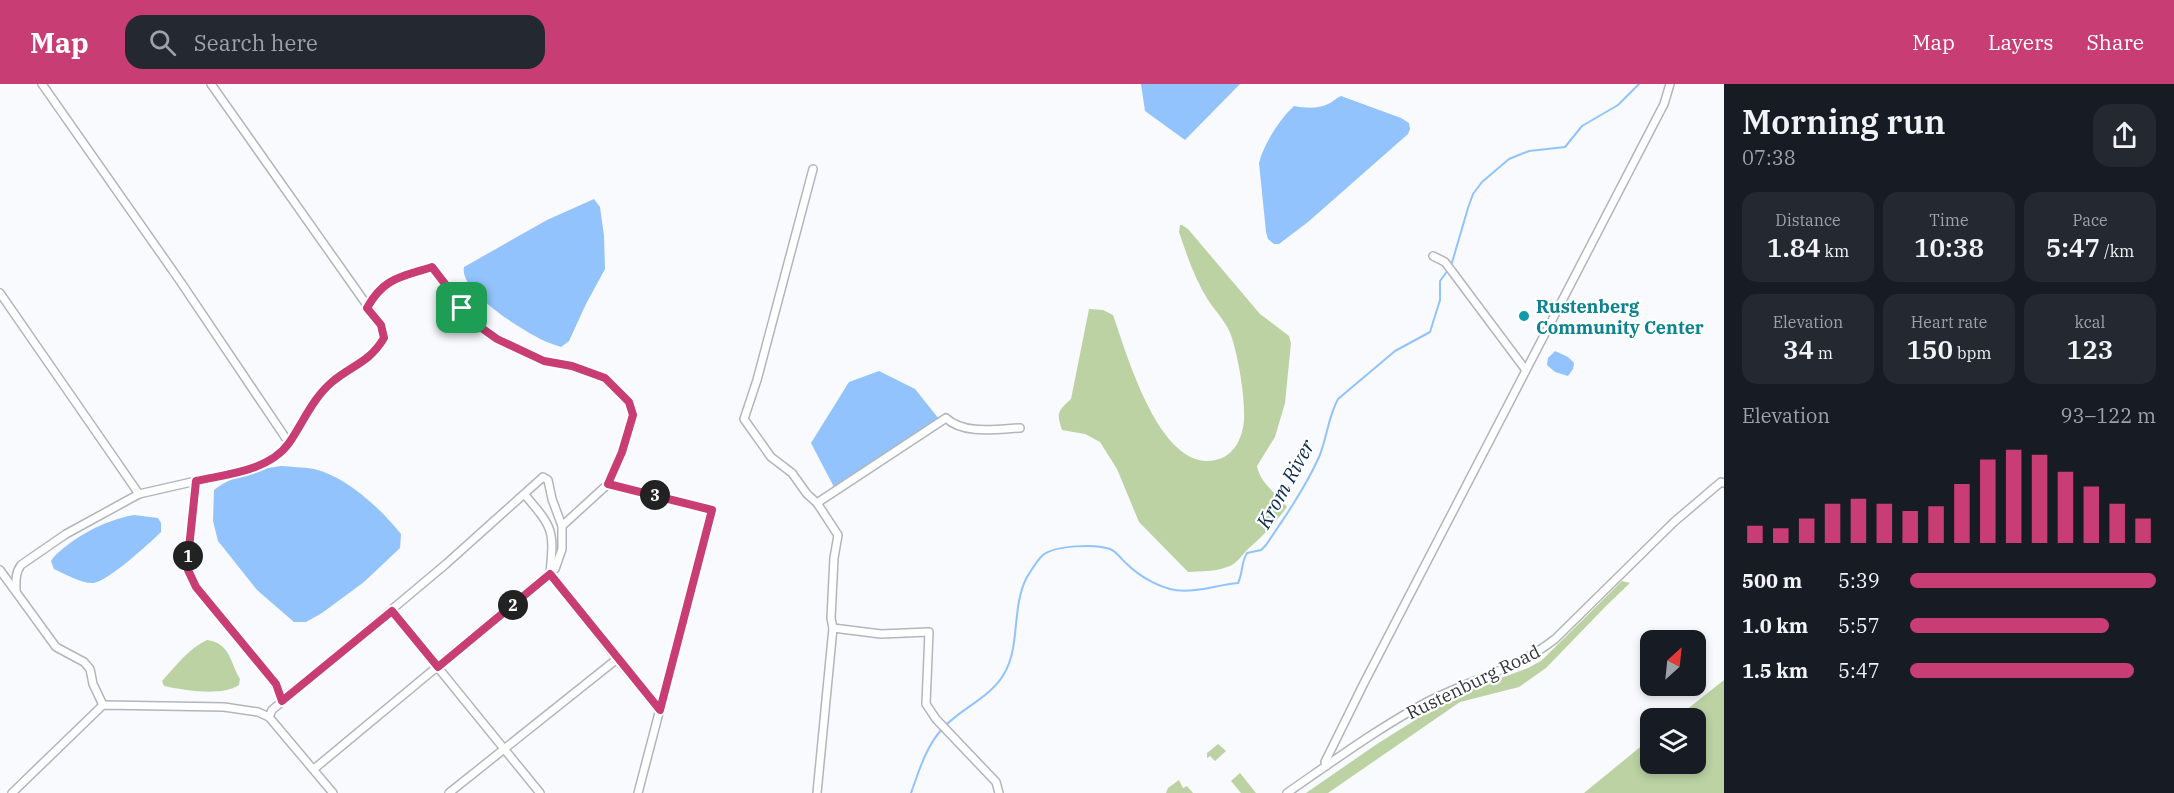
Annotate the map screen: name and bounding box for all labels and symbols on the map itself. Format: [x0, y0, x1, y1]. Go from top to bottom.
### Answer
pin [436, 282, 487, 333]
place label: Rustenberg Community Center [1536, 295, 1704, 339]
marker: Rustenberg Community Center [1517, 309, 1531, 323]
water label: Krom River [1249, 434, 1321, 534]
pin: 3 [640, 480, 670, 510]
pin: 1 [173, 541, 203, 571]
pin: 2 [498, 590, 528, 620]
north arrow [1640, 630, 1706, 696]
street label: Rustenburg Road [1402, 640, 1544, 724]

